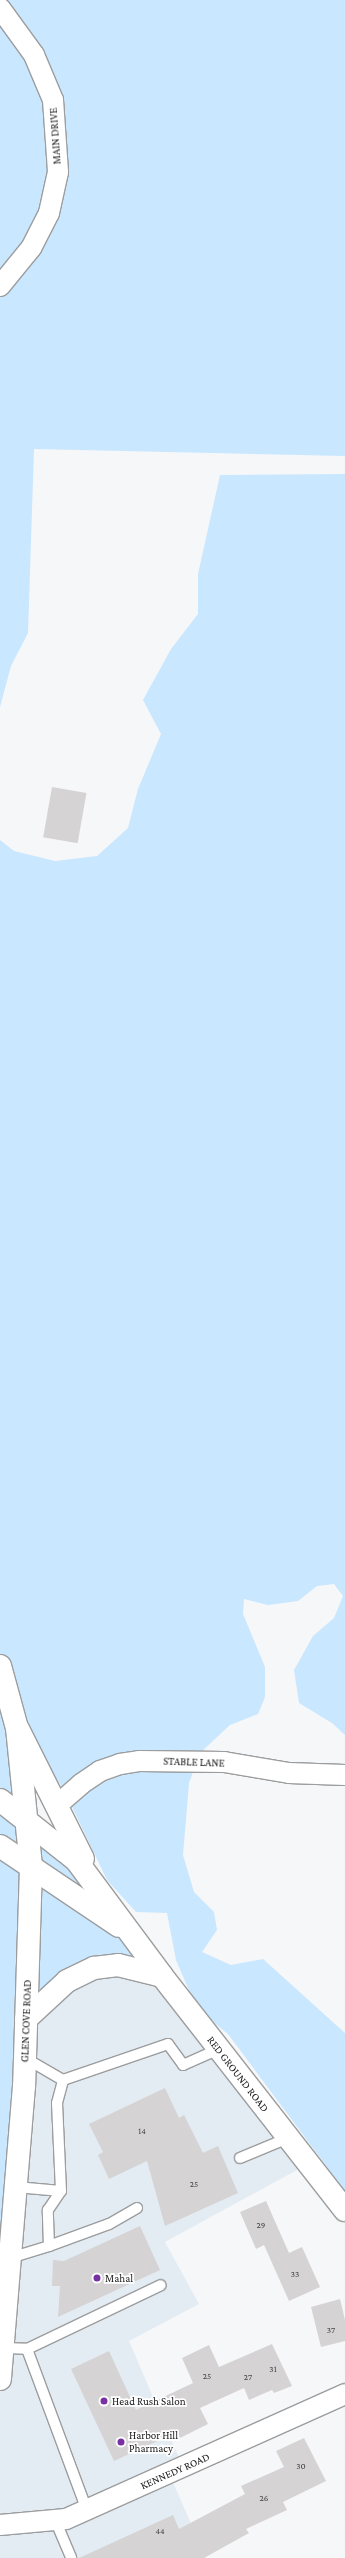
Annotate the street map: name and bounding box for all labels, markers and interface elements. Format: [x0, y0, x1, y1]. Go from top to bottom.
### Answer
street label: MAIN DRIVE [46, 107, 64, 165]
street label: STABLE LANE [163, 1754, 225, 1770]
street label: GLEN COVE ROAD [18, 1980, 34, 2062]
street label: RED GROUND ROAD [204, 2034, 272, 2114]
house number: 14 [138, 2126, 146, 2136]
house number: 25 [190, 2179, 198, 2189]
house number: 29 [257, 2220, 265, 2230]
house number: 33 [291, 2269, 299, 2279]
place label: Mahal [105, 2271, 133, 2285]
marker: Mahal [92, 2273, 102, 2283]
house number: 37 [327, 2325, 335, 2335]
house number: 31 [269, 2364, 277, 2374]
house number: 25 [203, 2371, 211, 2381]
house number: 27 [244, 2372, 252, 2382]
place label: Head Rush Salon [112, 2394, 186, 2408]
marker: Head Rush Salon [99, 2396, 109, 2406]
place label: Harbor Hill Pharmacy [129, 2429, 178, 2455]
marker: Harbor Hill Pharmacy [116, 2437, 126, 2447]
street label: KENNEDY ROAD [138, 2450, 212, 2492]
house number: 30 [296, 2461, 306, 2471]
house number: 26 [260, 2493, 268, 2503]
house number: 44 [155, 2526, 165, 2536]

